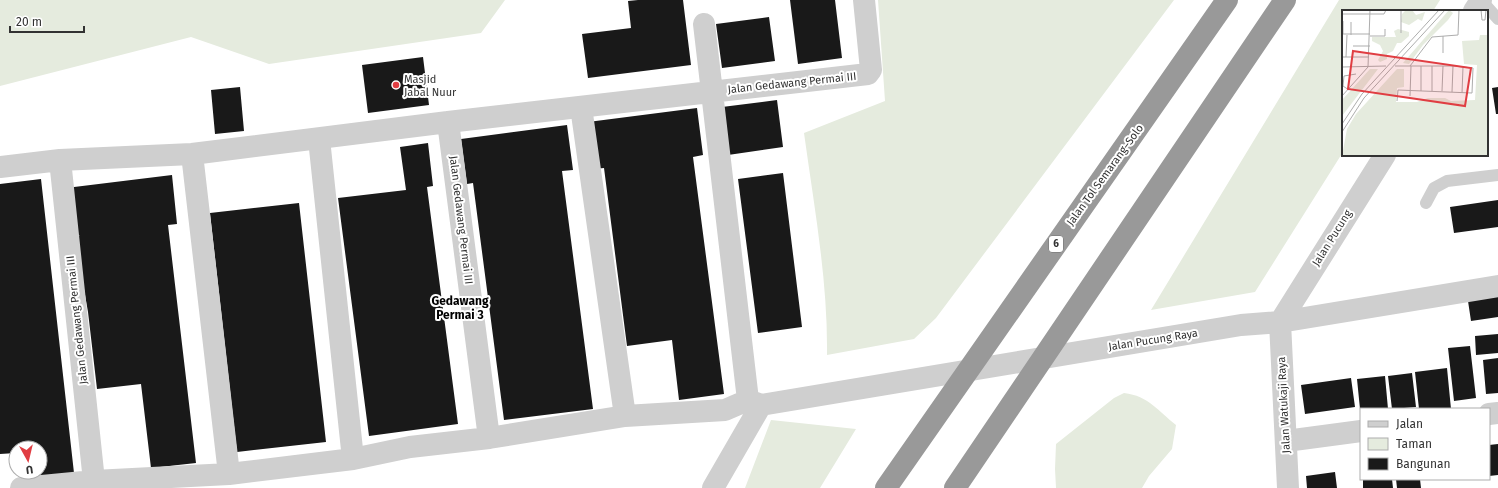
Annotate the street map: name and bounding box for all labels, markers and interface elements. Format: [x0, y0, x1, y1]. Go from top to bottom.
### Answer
scale bar [10, 8, 84, 34]
inset map [1342, 10, 1488, 156]
text: 20 m [16, 15, 42, 29]
street label: Jalan Gedawang Permai III [727, 70, 857, 96]
place label: Masjid Jabal Nuur [404, 73, 457, 99]
marker: Masjid Jabal Nuur [391, 80, 401, 90]
street label: Jalan Tol Semarang–Solo [1064, 122, 1146, 228]
street label: Jalan Gedawang Permai III [447, 155, 475, 285]
street label: Jalan Pucung [1310, 207, 1355, 269]
road number: 6 [1049, 236, 1063, 252]
street label: Jalan Gedawang Permai III [64, 255, 90, 385]
district label: Gedawang Permai 3 [431, 294, 489, 322]
street label: Jalan Pucung Raya [1107, 327, 1199, 353]
street label: Jalan Watukaji Raya [1275, 356, 1293, 454]
legend [1360, 408, 1490, 480]
text: Jalan [1396, 417, 1423, 431]
text: Taman [1396, 437, 1432, 451]
north arrow [8, 440, 48, 480]
text: Bangunan [1396, 457, 1451, 471]
text: U [25, 462, 34, 476]

